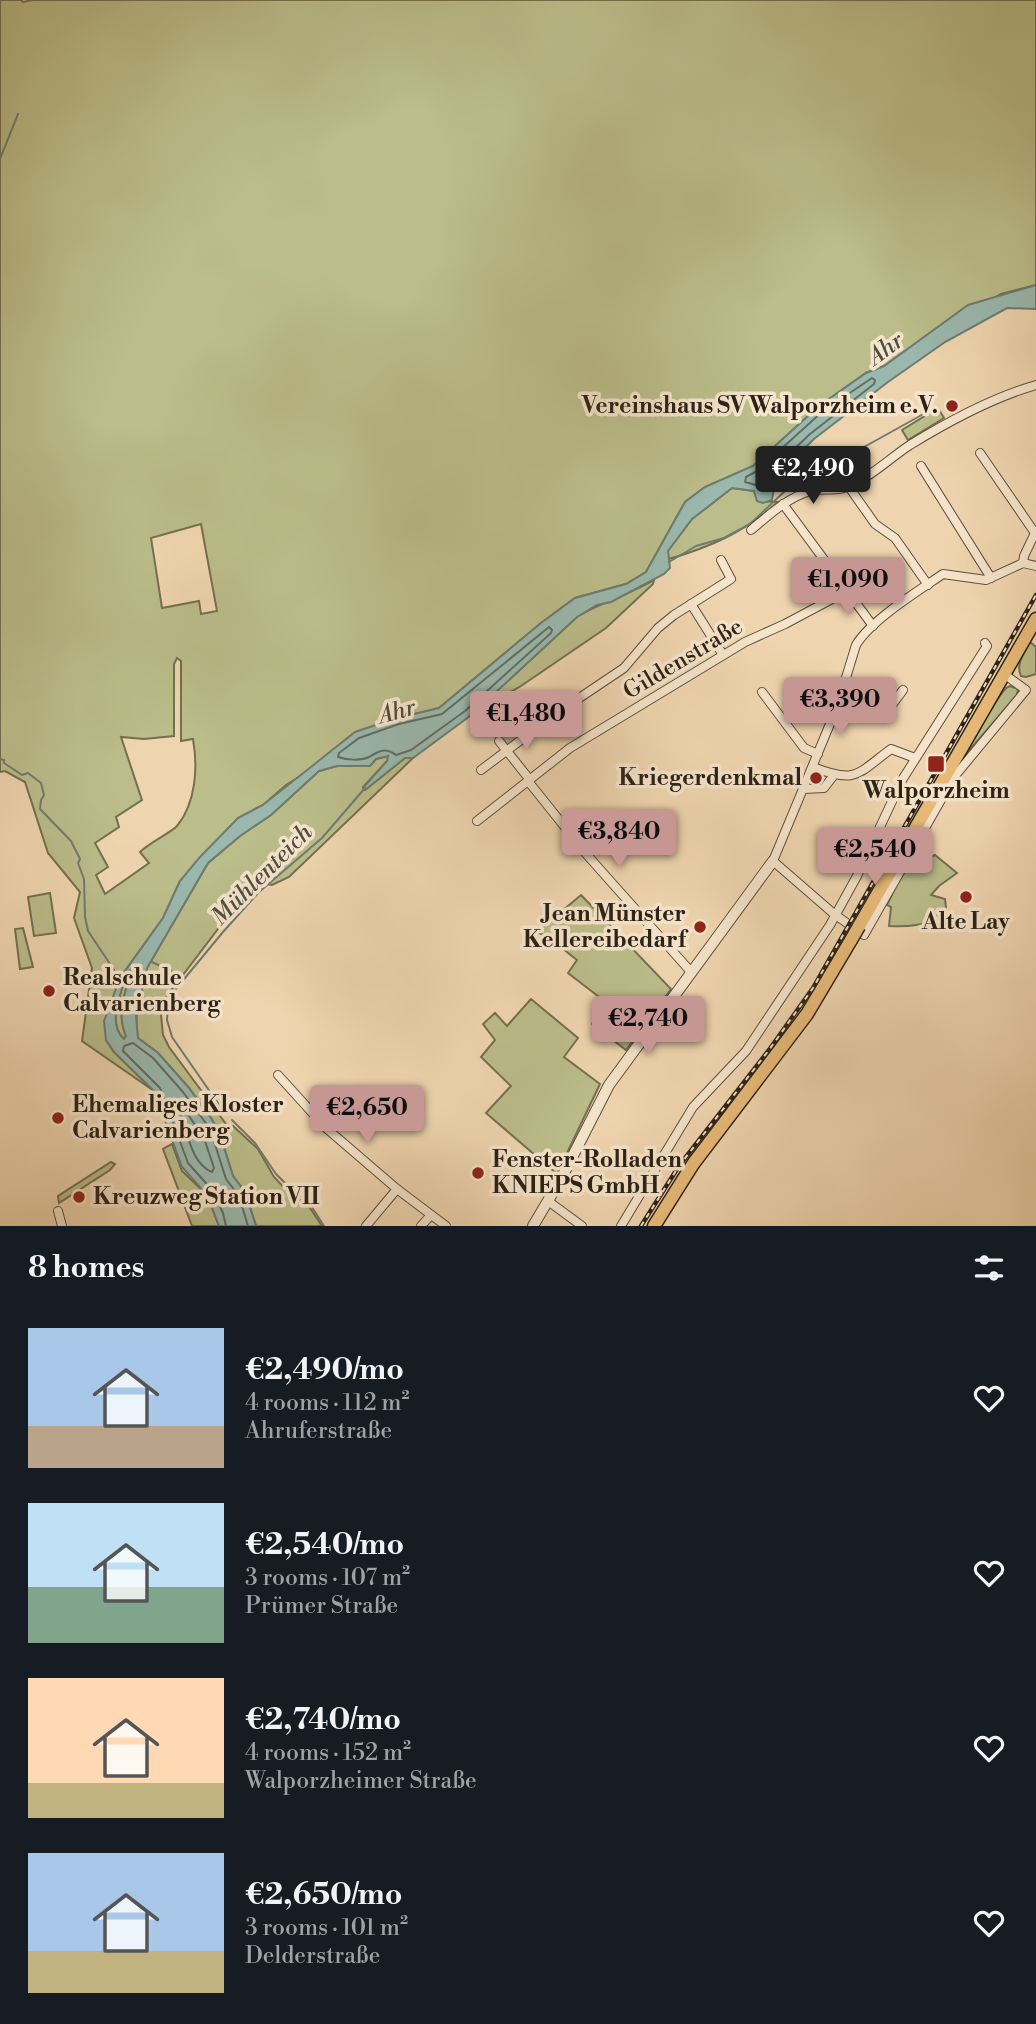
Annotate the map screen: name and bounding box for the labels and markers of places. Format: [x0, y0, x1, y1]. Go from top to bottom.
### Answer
place label: Vereinshaus SV Walporzheim e.V. [581, 392, 938, 420]
marker: Vereinshaus SV Walporzheim e.V. [944, 398, 960, 414]
pin: €2,490 [756, 447, 870, 506]
pin: €1,090 [791, 558, 905, 617]
pin: €3,390 [783, 678, 897, 737]
pin: €1,480 [469, 692, 583, 751]
marker: Walporzheim [926, 754, 946, 774]
place label: Kriegerdenkmal [619, 764, 802, 792]
marker: Kriegerdenkmal [808, 770, 824, 786]
place label: Walporzheim [861, 777, 1010, 805]
pin: €3,840 [562, 810, 676, 869]
pin: €2,540 [818, 828, 932, 887]
marker: Alte Lay [958, 889, 974, 905]
place label: Jean Münster Kellereibedarf [523, 900, 689, 954]
place label: Alte Lay [921, 908, 1010, 936]
marker: Jean Münster Kellereibedarf [692, 919, 708, 935]
place label: Realschule Calvarienberg [63, 964, 221, 1018]
marker: Realschule Calvarienberg [41, 983, 57, 999]
pin: €2,740 [591, 996, 705, 1056]
pin: €2,650 [310, 1086, 424, 1145]
place label: Ehemaliges Kloster Calvarienberg [72, 1091, 284, 1145]
marker: Ehemaliges Kloster Calvarienberg [50, 1110, 66, 1126]
place label: Fenster-Rolladen KNIEPS GmbH [492, 1146, 682, 1200]
marker: Fenster-Rolladen KNIEPS GmbH [470, 1165, 486, 1181]
place label: Kreuzweg Station VII [93, 1183, 320, 1211]
marker: Kreuzweg Station VII [71, 1189, 87, 1205]

